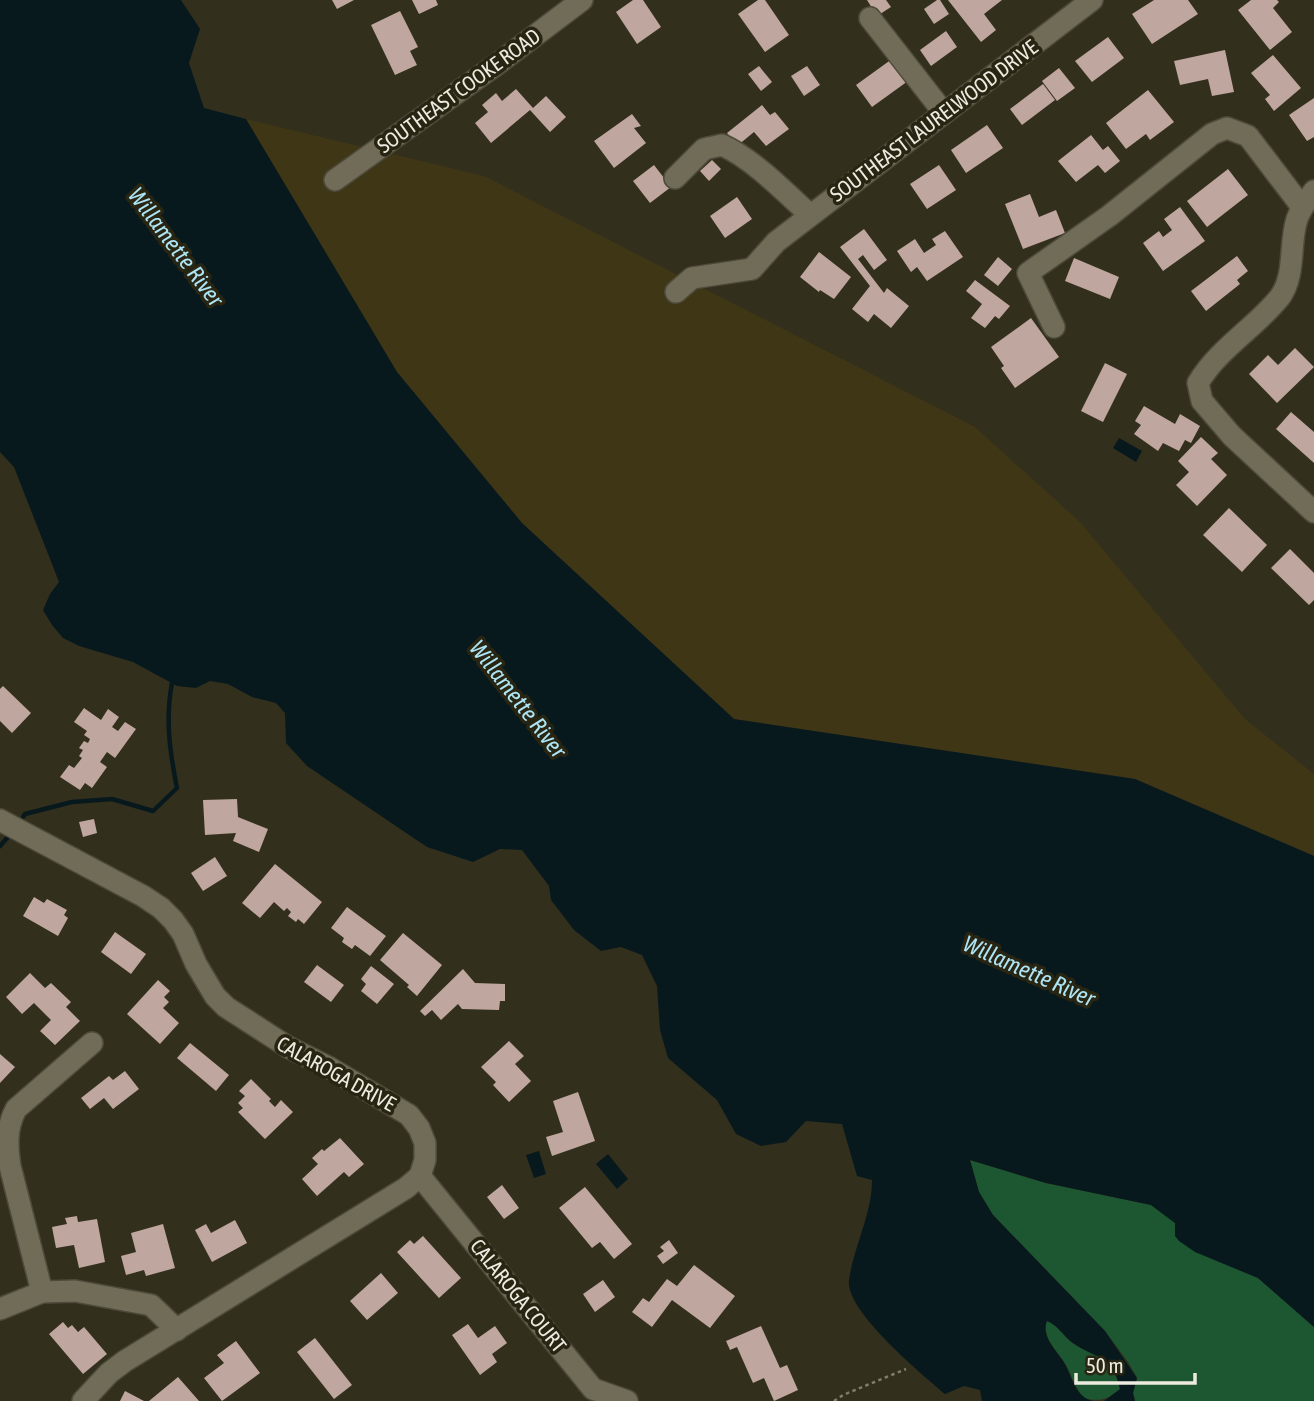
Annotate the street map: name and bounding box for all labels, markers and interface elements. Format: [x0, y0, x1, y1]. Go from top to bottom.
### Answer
street label: SOUTHEAST COOKE ROAD [372, 23, 544, 157]
street label: SOUTHEAST LAURELWOOD DRIVE [825, 34, 1042, 206]
water label: Willamette River [123, 183, 230, 312]
water label: Willamette River [464, 635, 573, 764]
water label: Willamette River [959, 930, 1100, 1012]
street label: CALAROGA DRIVE [273, 1031, 400, 1116]
street label: CALAROGA COURT [466, 1234, 572, 1357]
scale bar [1076, 1342, 1195, 1386]
text: 50 m [1086, 1353, 1124, 1377]

